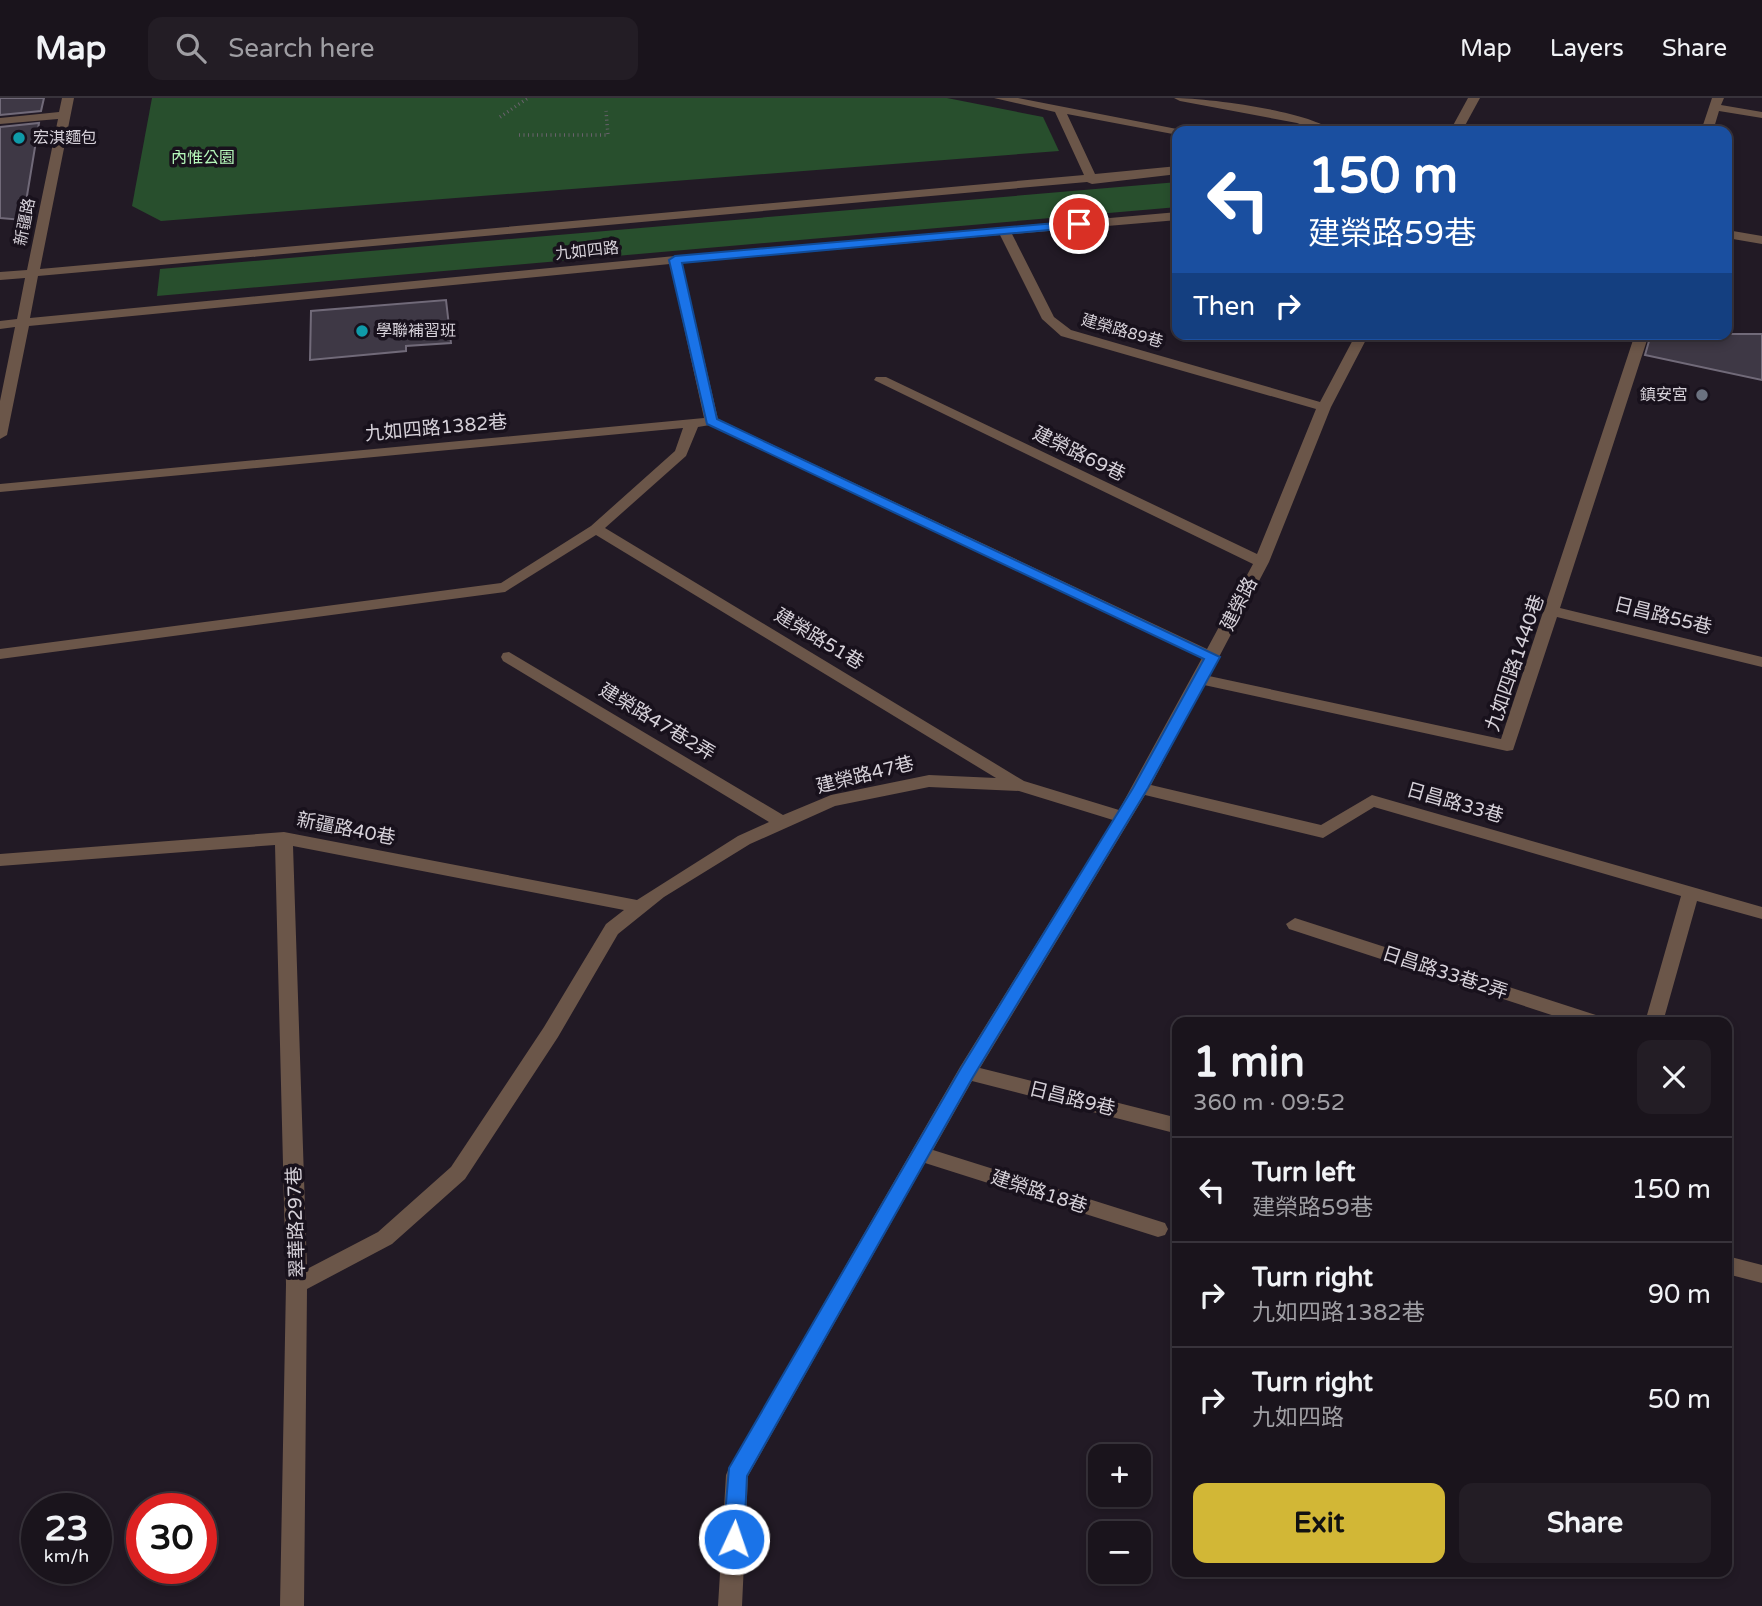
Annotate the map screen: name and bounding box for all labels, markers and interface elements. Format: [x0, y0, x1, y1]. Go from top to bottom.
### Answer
search box [148, 17, 638, 80]
text: Map [35, 29, 106, 68]
icon: search [172, 29, 210, 67]
text: Search here [228, 33, 374, 64]
text: Map [1460, 34, 1512, 63]
text: Layers [1550, 34, 1624, 63]
text: Share [1662, 34, 1727, 63]
place label: 宏淇麵包 [33, 128, 97, 148]
marker: 宏淇麵包 [11, 130, 27, 146]
text: 150 m [1308, 147, 1458, 206]
park label: 內惟公園 [171, 148, 235, 168]
icon: left [1193, 154, 1284, 245]
pin [1049, 194, 1109, 254]
street label: 新疆路 [11, 197, 39, 247]
icon: arrive [1060, 205, 1098, 243]
text: 建榮路59巷 [1308, 215, 1476, 253]
street label: 九如四路 [554, 238, 620, 264]
icon: right [1269, 287, 1307, 325]
text: Then [1193, 291, 1255, 322]
street label: 建榮路89巷 [1079, 310, 1165, 352]
place label: 學聯補習班 [376, 321, 456, 341]
marker: 學聯補習班 [354, 323, 370, 339]
place label: 鎮安宮 [1640, 385, 1688, 405]
marker: 鎮安宮 [1694, 387, 1710, 403]
street label: 九如四路1382巷 [364, 411, 508, 445]
street label: 建榮路69巷 [1029, 422, 1129, 486]
street label: 建榮路 [1216, 574, 1262, 634]
street label: 九如四路1440巷 [1481, 592, 1549, 734]
street label: 日昌路55巷 [1612, 593, 1714, 639]
street label: 建榮路51巷 [771, 604, 867, 674]
street label: 建榮路47巷2弄 [595, 679, 719, 765]
street label: 建榮路47巷 [814, 752, 916, 798]
street label: 日昌路33巷 [1404, 779, 1506, 827]
street label: 新疆路40巷 [295, 809, 397, 849]
street label: 日昌路33巷2弄 [1379, 942, 1511, 1004]
text: 1 min [1193, 1037, 1305, 1088]
button: close [1637, 1040, 1711, 1114]
street label: 日昌路9巷 [1027, 1078, 1117, 1120]
text: 360 m · 09:52 [1193, 1089, 1345, 1117]
text: Turn left [1252, 1157, 1355, 1188]
street label: 翠華路297巷 [283, 1166, 309, 1278]
street label: 建榮路18巷 [988, 1166, 1090, 1218]
icon: left [1193, 1171, 1231, 1209]
text: 150 m [1631, 1174, 1711, 1205]
text: 建榮路59巷 [1252, 1194, 1373, 1222]
text: Turn right [1252, 1262, 1373, 1293]
icon: right [1193, 1276, 1231, 1314]
text: 90 m [1648, 1279, 1711, 1310]
text: 九如四路1382巷 [1252, 1299, 1425, 1327]
text: Turn right [1252, 1367, 1373, 1398]
icon: right [1193, 1381, 1231, 1419]
text: 50 m [1648, 1384, 1711, 1415]
text: 九如四路 [1252, 1404, 1344, 1432]
map controls [1088, 1444, 1151, 1584]
button: + [1088, 1444, 1151, 1507]
button: Exit [1193, 1483, 1445, 1563]
button: Share [1459, 1483, 1711, 1563]
speed limit sign: 30 [126, 1493, 217, 1584]
position arrow [697, 1502, 771, 1576]
text: 23 [45, 1508, 88, 1550]
button: − [1088, 1521, 1151, 1584]
text: km/h [44, 1545, 89, 1567]

